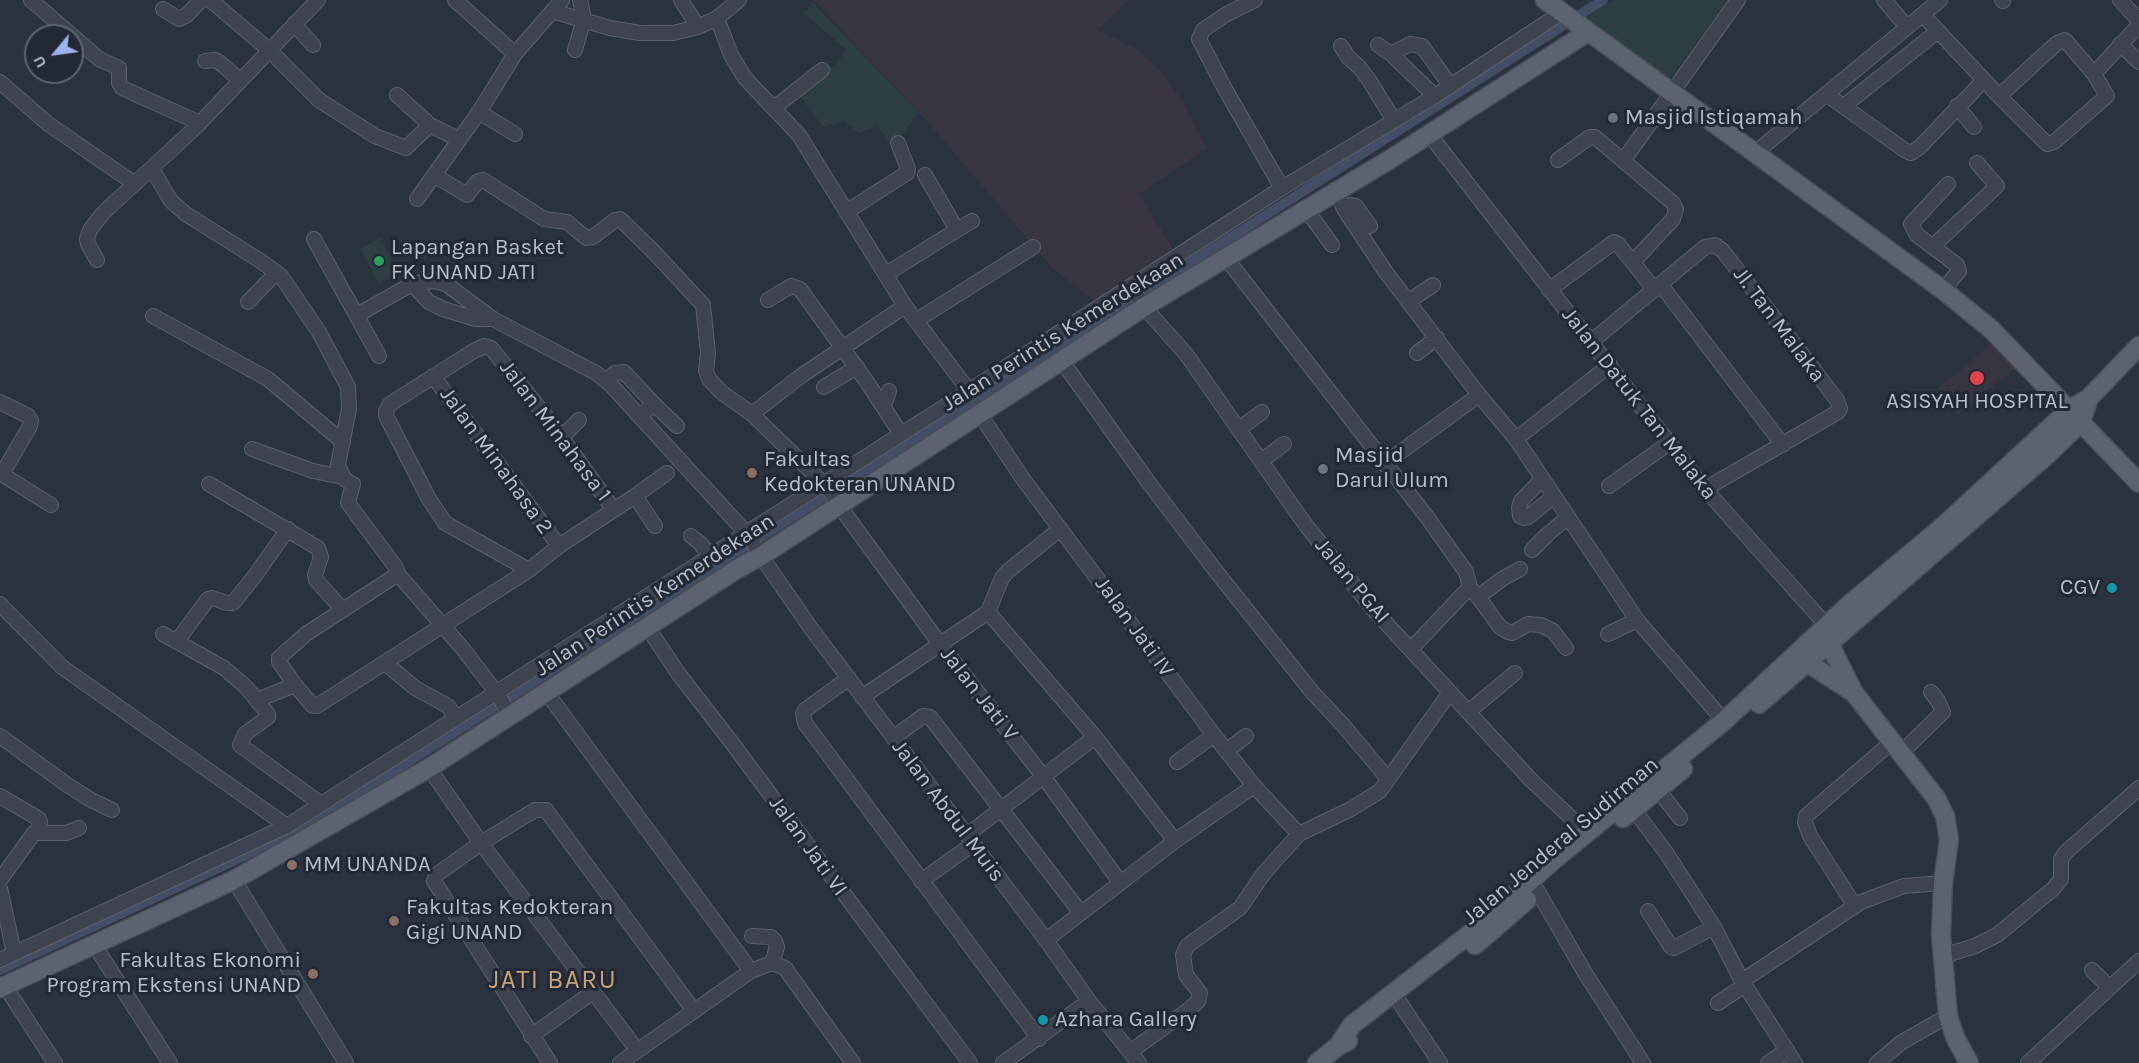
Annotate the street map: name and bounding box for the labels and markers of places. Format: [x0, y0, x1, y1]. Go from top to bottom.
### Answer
place label: Masjid Istiqamah [1625, 105, 1803, 131]
marker: Masjid Istiqamah [1606, 111, 1620, 125]
place label: Lapangan Basket FK UNAND JATI [391, 235, 564, 286]
marker: Lapangan Basket FK UNAND JATI [372, 254, 386, 268]
marker: ASISYAH HOSPITAL [1968, 369, 1986, 387]
place label: ASISYAH HOSPITAL [1886, 389, 2068, 415]
place label: Masjid Darul Ulum [1335, 443, 1449, 494]
place label: Fakultas Kedokteran UNAND [764, 447, 956, 499]
marker: Masjid Darul Ulum [1316, 462, 1330, 476]
marker: Fakultas Kedokteran UNAND [745, 466, 759, 480]
place label: CGV [2060, 575, 2100, 601]
marker: CGV [2105, 581, 2119, 595]
place label: MM UNANDA [304, 852, 431, 878]
marker: MM UNANDA [285, 858, 299, 872]
place label: Fakultas Kedokteran Gigi UNAND [406, 895, 613, 946]
marker: Fakultas Kedokteran Gigi UNAND [387, 914, 401, 928]
place label: Fakultas Ekonomi Program Ekstensi UNAND [46, 948, 301, 999]
marker: Fakultas Ekonomi Program Ekstensi UNAND [306, 967, 320, 981]
place label: Azhara Gallery [1055, 1007, 1197, 1033]
marker: Azhara Gallery [1036, 1013, 1050, 1027]

